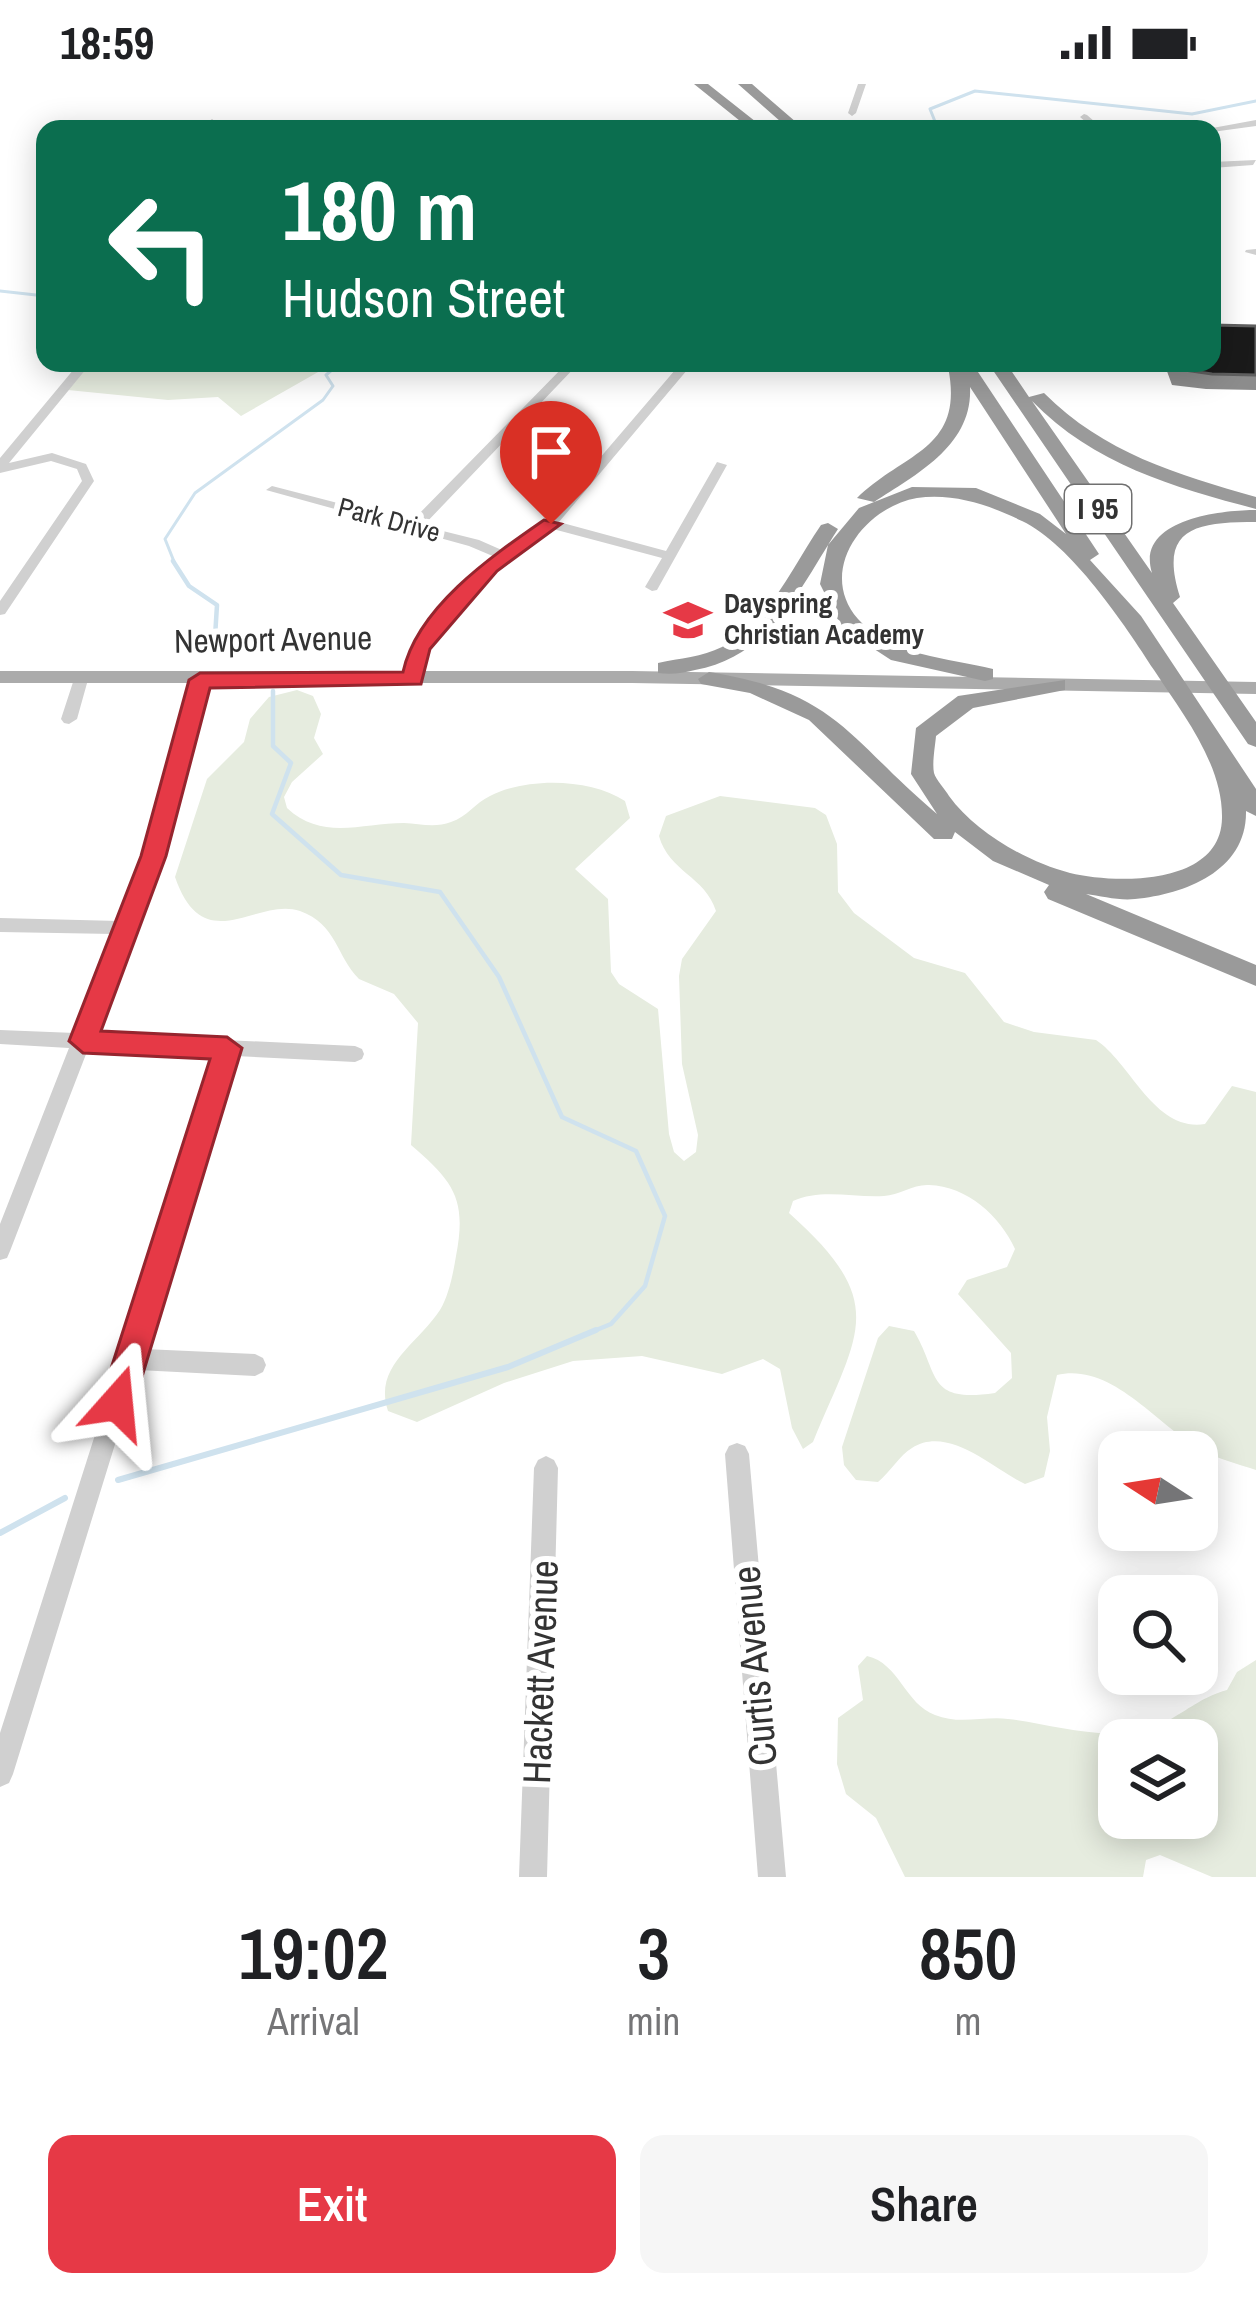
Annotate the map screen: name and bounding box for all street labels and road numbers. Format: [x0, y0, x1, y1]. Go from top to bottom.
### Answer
road number: I 95 [1065, 485, 1131, 533]
street label: Park Drive [334, 488, 444, 550]
street label: Newport Avenue [174, 615, 372, 663]
street label: Hackett Avenue [510, 1559, 570, 1785]
street label: Curtis Avenue [719, 1564, 789, 1768]

